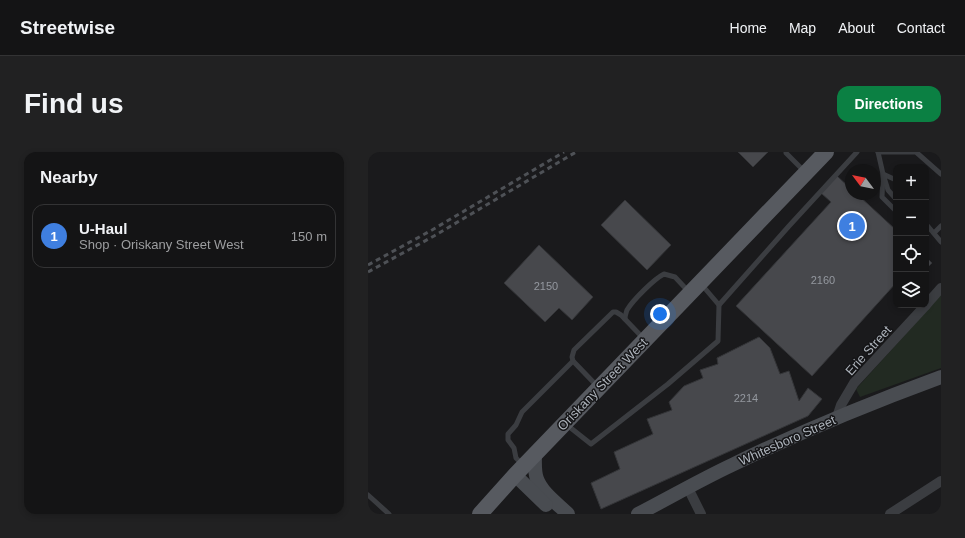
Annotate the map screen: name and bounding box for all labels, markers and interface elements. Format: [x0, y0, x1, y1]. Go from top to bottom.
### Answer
text: Streetwise [20, 17, 115, 38]
text: Home [730, 20, 767, 36]
text: Map [789, 20, 816, 36]
text: About [838, 20, 875, 36]
text: Contact [897, 20, 945, 36]
button: Directions [837, 86, 941, 122]
text: Find us [24, 88, 124, 119]
north arrow [845, 164, 881, 200]
map controls [893, 164, 929, 308]
button: + [893, 164, 929, 200]
text: Nearby [40, 168, 98, 187]
button: − [893, 200, 929, 236]
pin: 1 [839, 211, 865, 241]
text: U-Haul [79, 220, 127, 237]
text: 1 [50, 229, 58, 244]
text: 150 m [291, 229, 327, 244]
button: locate [893, 236, 929, 272]
text: Shop · Oriskany Street West [79, 237, 244, 252]
button: layers [893, 272, 929, 308]
house number: 2160 [811, 274, 835, 286]
house number: 2150 [534, 280, 558, 292]
your location [650, 304, 670, 324]
street label: Erie Street [842, 322, 895, 378]
street label: Oriskany Street West [554, 335, 651, 434]
house number: 2214 [734, 392, 758, 404]
street label: Whitesboro Street [737, 412, 838, 468]

